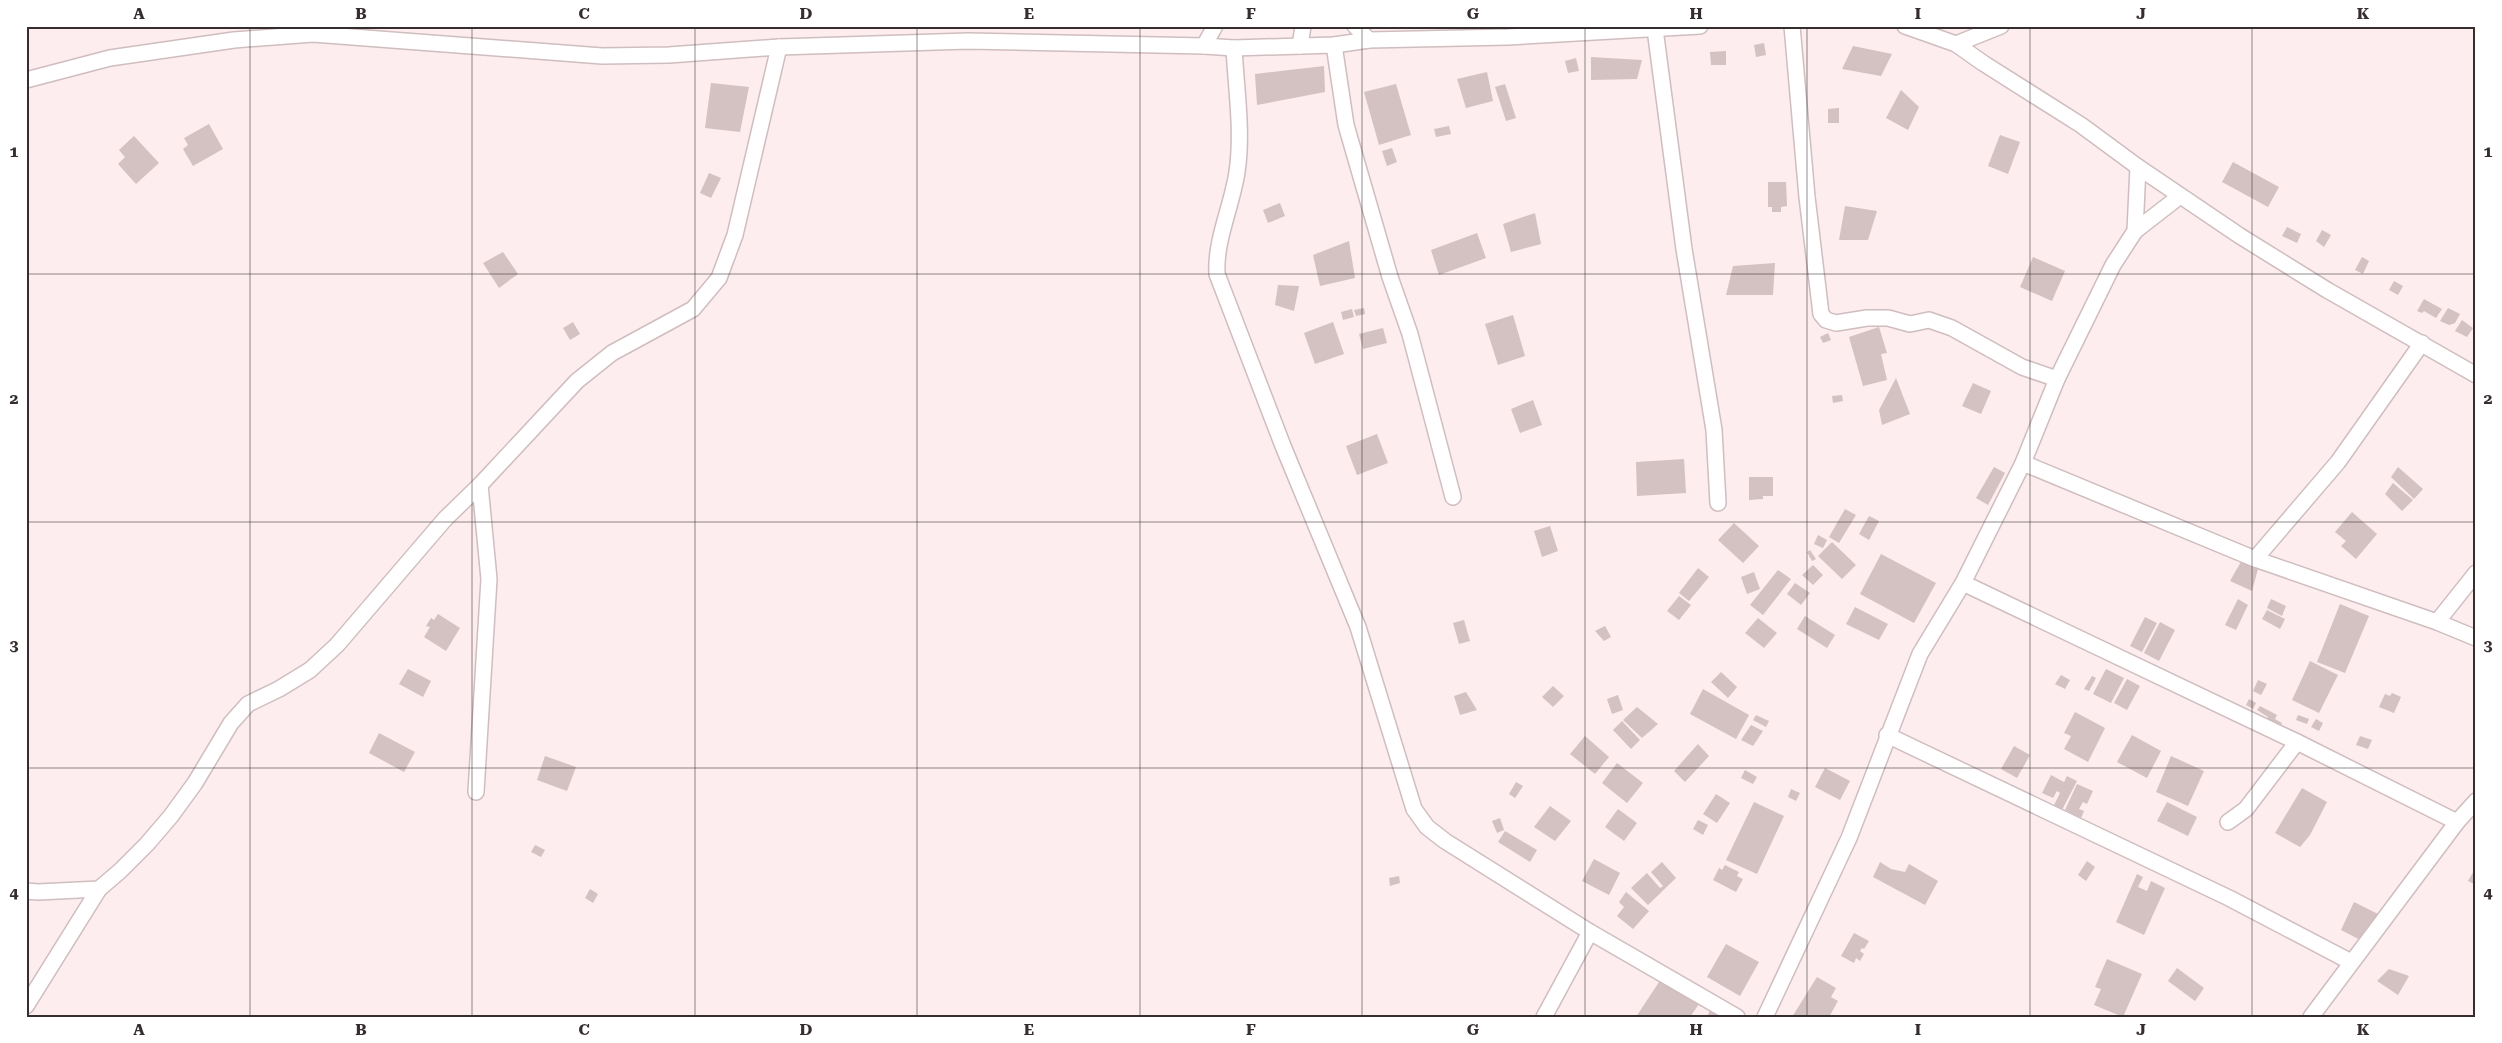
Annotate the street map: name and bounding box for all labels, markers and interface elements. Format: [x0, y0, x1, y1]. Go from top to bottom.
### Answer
text: A [133, 4, 145, 23]
text: B [355, 4, 367, 23]
text: C [578, 4, 590, 23]
text: D [800, 4, 813, 23]
text: E [1024, 4, 1034, 23]
text: F [1246, 4, 1256, 23]
text: G [1467, 4, 1480, 23]
text: H [1689, 4, 1703, 23]
text: I [1915, 4, 1921, 23]
text: J [2136, 4, 2146, 23]
text: K [2357, 4, 2370, 23]
text: 1 [10, 142, 19, 161]
text: 1 [2484, 142, 2493, 161]
text: 2 [10, 389, 19, 408]
text: 2 [2484, 389, 2493, 408]
text: 3 [10, 636, 19, 655]
text: 3 [2484, 636, 2493, 655]
text: 4 [10, 883, 19, 902]
text: 4 [2484, 883, 2493, 902]
text: A [133, 1020, 145, 1039]
text: B [355, 1020, 367, 1039]
text: C [578, 1020, 590, 1039]
text: D [800, 1020, 813, 1039]
text: E [1024, 1020, 1034, 1039]
text: F [1246, 1020, 1256, 1039]
text: G [1467, 1020, 1480, 1039]
text: H [1689, 1020, 1703, 1039]
text: I [1915, 1020, 1921, 1039]
text: J [2136, 1020, 2146, 1039]
text: K [2357, 1020, 2370, 1039]

